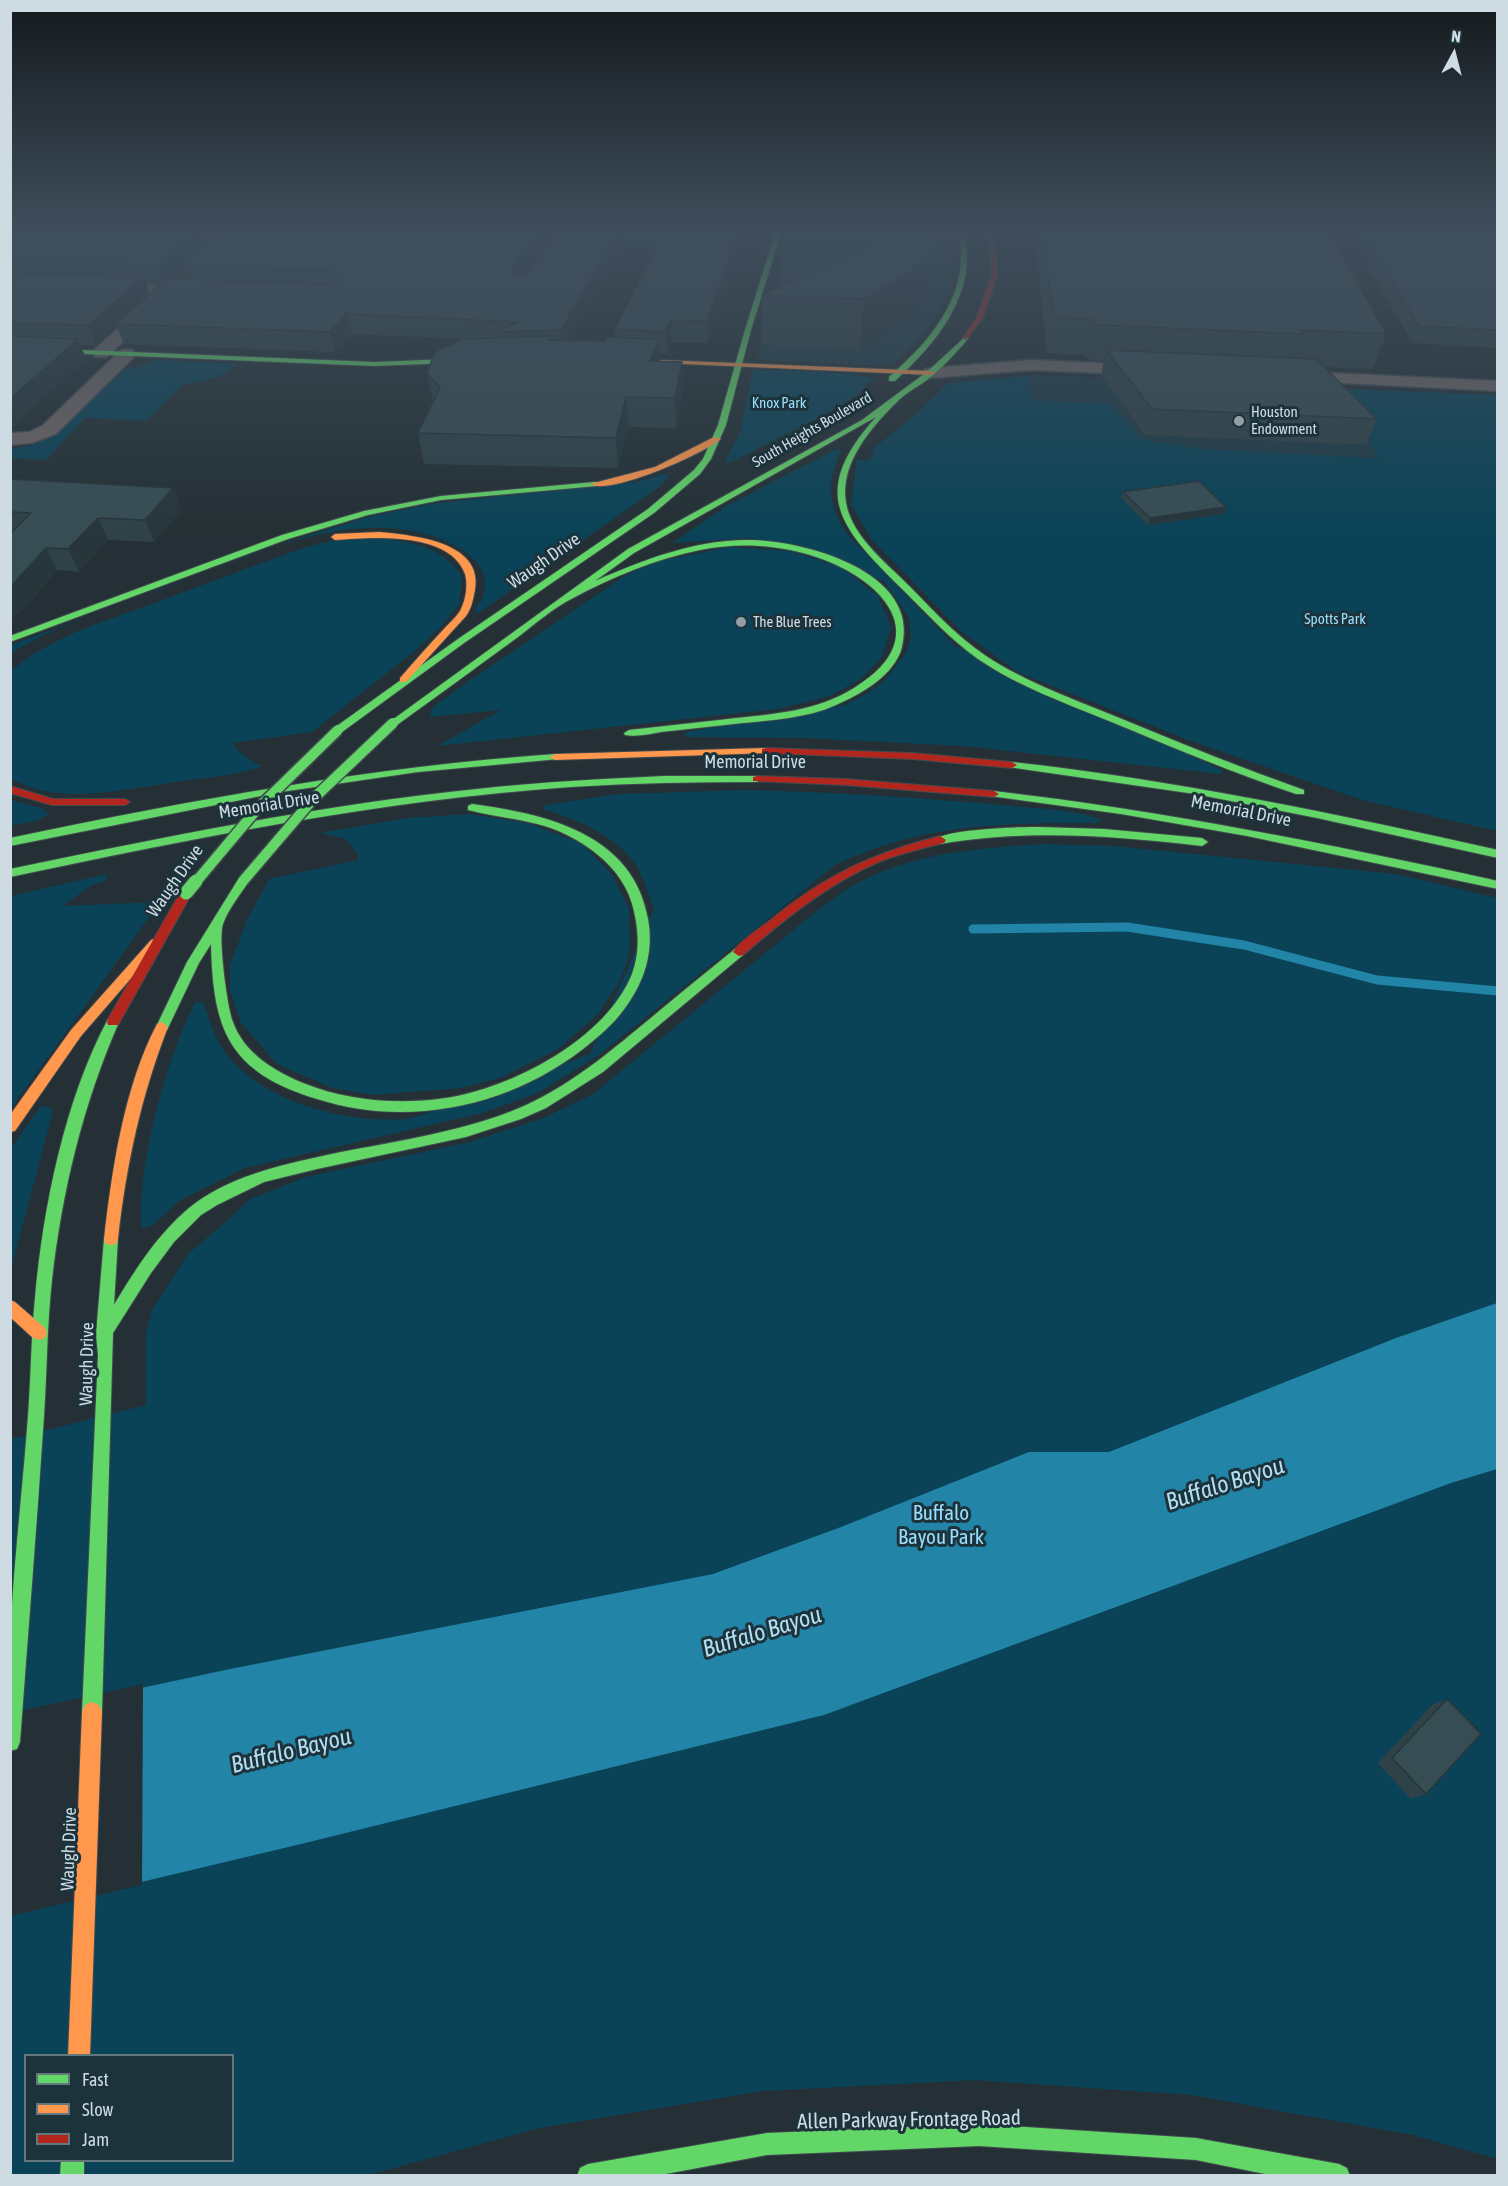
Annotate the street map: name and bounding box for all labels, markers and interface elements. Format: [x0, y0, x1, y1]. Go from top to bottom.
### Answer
north arrow [1424, 24, 1484, 84]
text: N [1450, 27, 1462, 46]
street label: South Heights Boulevard [749, 388, 875, 472]
park label: Knox Park [752, 394, 806, 412]
place label: Houston Endowment [1251, 403, 1317, 438]
marker: Houston Endowment [1232, 414, 1246, 428]
street label: Waugh Drive [504, 528, 584, 594]
park label: Spotts Park [1304, 610, 1366, 628]
place label: The Blue Trees [753, 613, 832, 631]
marker: The Blue Trees [734, 615, 748, 629]
street label: Memorial Drive [704, 751, 806, 773]
street label: Memorial Drive [217, 786, 321, 824]
street label: Memorial Drive [1189, 791, 1293, 831]
street label: Waugh Drive [142, 841, 208, 921]
street label: Waugh Drive [75, 1322, 99, 1406]
water label: Buffalo Bayou [1162, 1451, 1288, 1517]
park label: Buffalo Bayou Park [898, 1500, 984, 1550]
water label: Buffalo Bayou [699, 1600, 825, 1664]
water label: Buffalo Bayou [228, 1722, 354, 1780]
street label: Waugh Drive [57, 1807, 81, 1891]
legend [24, 2054, 234, 2162]
text: Fast [82, 2069, 109, 2090]
text: Slow [82, 2099, 113, 2120]
street label: Allen Parkway Frontage Road [797, 2105, 1021, 2135]
text: Jam [82, 2129, 109, 2150]

